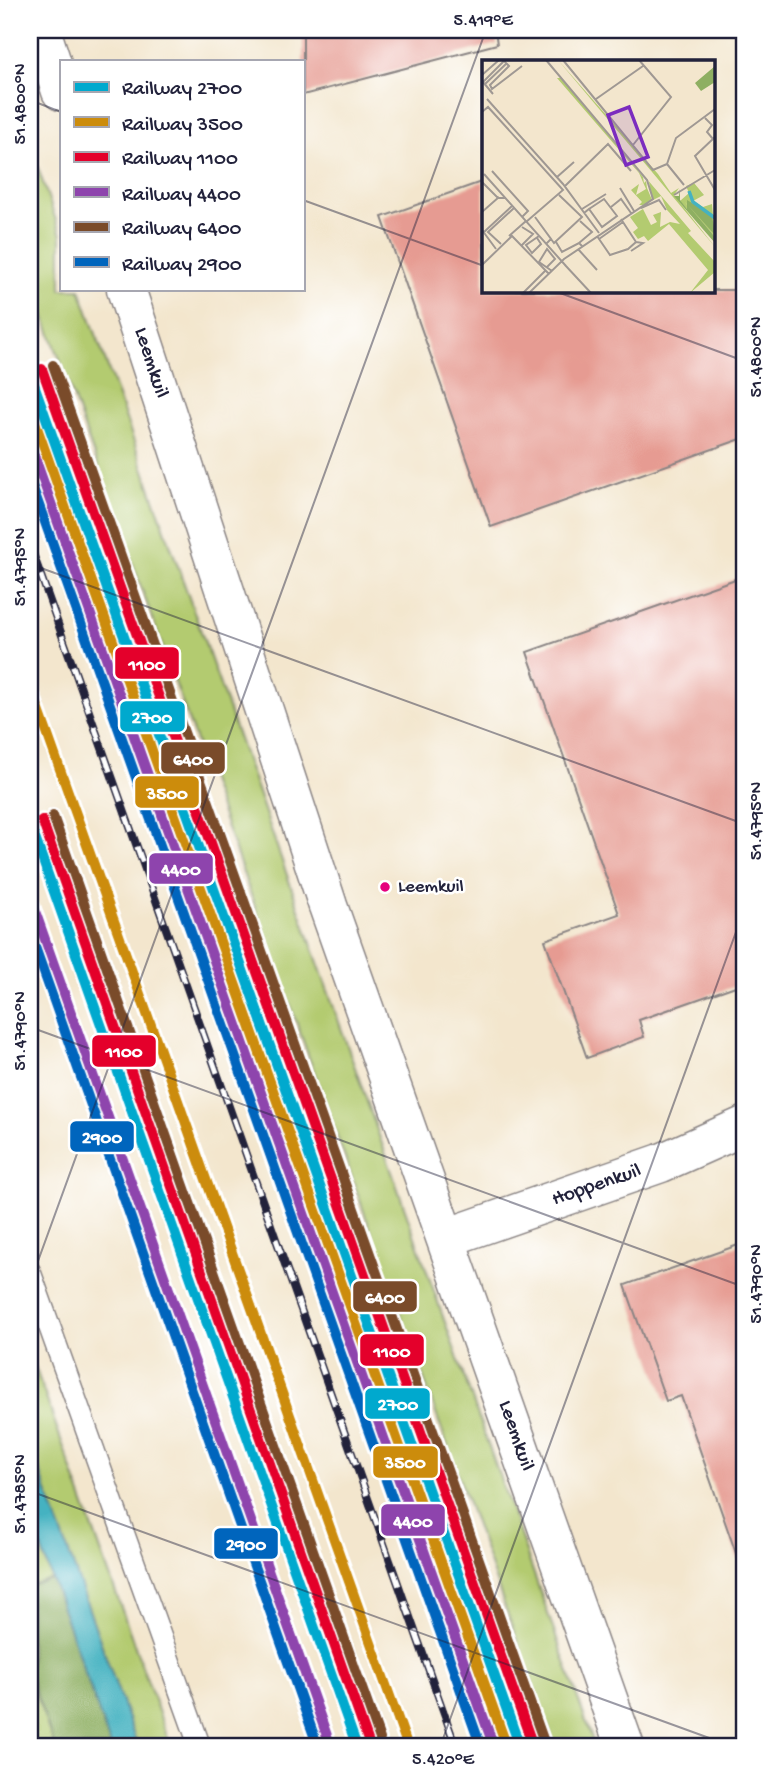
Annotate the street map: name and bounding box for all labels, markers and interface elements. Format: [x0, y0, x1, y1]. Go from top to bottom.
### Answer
text: 5.419°E [453, 11, 513, 32]
legend [60, 60, 304, 290]
inset map [482, 60, 714, 292]
text: 51.4800°N [11, 63, 32, 145]
text: Railway 2700 [122, 78, 242, 103]
text: Railway 3500 [122, 114, 243, 139]
text: Railway 1100 [122, 148, 238, 173]
text: Railway 4400 [122, 184, 241, 209]
text: Railway 6400 [122, 218, 242, 243]
text: Railway 2900 [122, 254, 242, 279]
text: 51.4800°N [747, 316, 768, 398]
street label: Leemkuil [127, 325, 173, 401]
text: 51.4795°N [11, 528, 32, 606]
line badge: 1100 [114, 646, 180, 680]
text: 1100 [128, 655, 166, 678]
line badge: 2700 [119, 700, 186, 733]
text: 2700 [132, 708, 173, 731]
line badge: 6400 [160, 741, 226, 775]
text: 6400 [173, 750, 213, 773]
line badge: 3500 [134, 775, 200, 809]
text: 51.4795°N [747, 782, 768, 860]
text: 3500 [145, 784, 188, 807]
line badge: 4400 [148, 852, 214, 885]
text: 4400 [160, 860, 201, 883]
place label: Leemkuil [398, 876, 464, 899]
marker: Leemkuil [378, 880, 392, 894]
text: 51.4790°N [11, 991, 32, 1071]
line badge: 1100 [91, 1034, 157, 1068]
text: 1100 [105, 1042, 143, 1065]
line badge: 2900 [69, 1120, 135, 1153]
text: 2900 [82, 1128, 122, 1151]
street label: Hoppenkuil [549, 1159, 645, 1213]
text: 51.4790°N [747, 1244, 768, 1324]
line badge: 6400 [352, 1280, 418, 1313]
text: 6400 [365, 1288, 405, 1311]
line badge: 1100 [359, 1333, 425, 1367]
text: 1100 [373, 1342, 411, 1365]
line badge: 2700 [364, 1387, 431, 1420]
text: 2700 [378, 1395, 419, 1418]
street label: Leemkuil [491, 1398, 539, 1474]
line badge: 3500 [372, 1445, 439, 1479]
text: 3500 [383, 1453, 426, 1476]
text: 51.4785°N [11, 1454, 32, 1534]
line badge: 4400 [380, 1503, 446, 1537]
text: 4400 [392, 1512, 433, 1535]
line badge: 2900 [213, 1527, 279, 1560]
text: 2900 [226, 1535, 266, 1558]
text: 5.420°E [412, 1750, 475, 1771]

